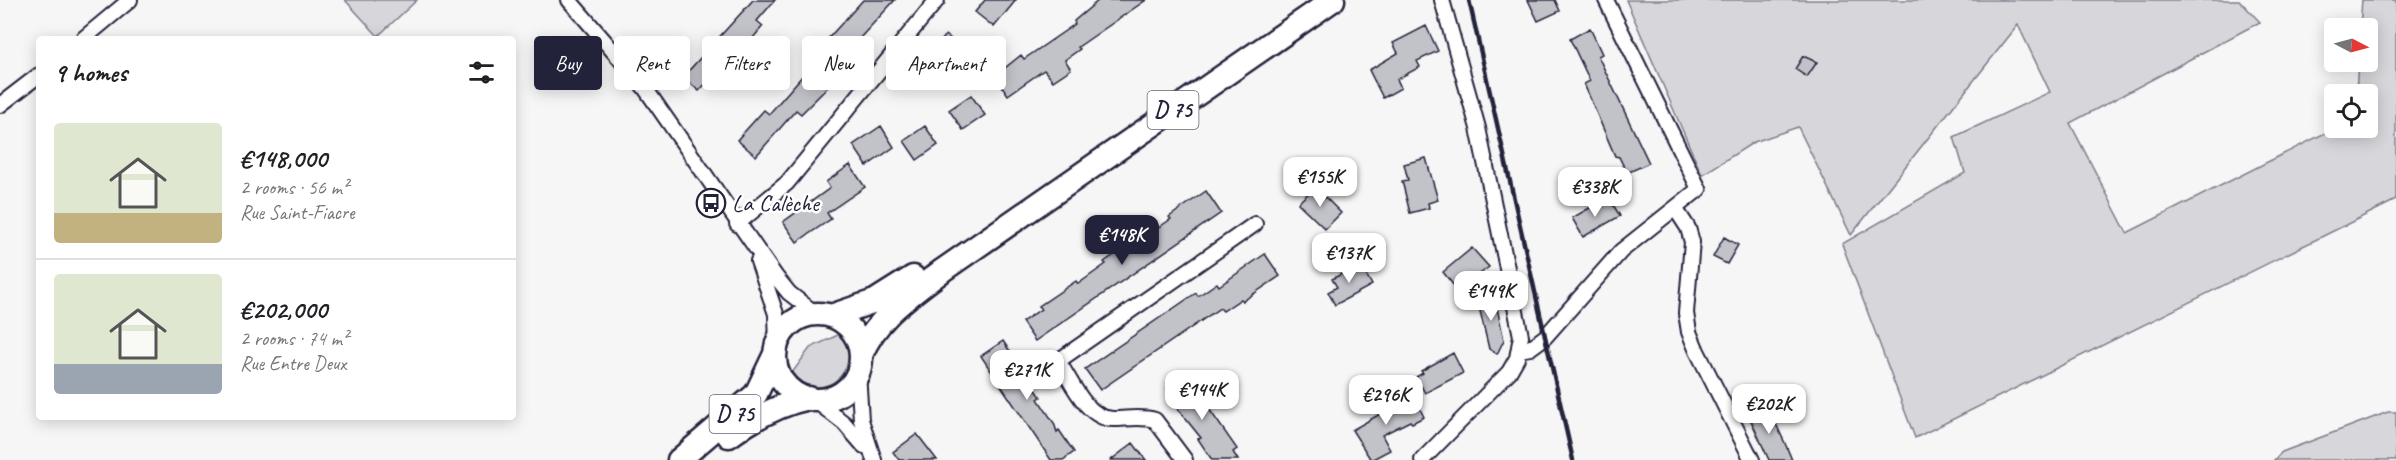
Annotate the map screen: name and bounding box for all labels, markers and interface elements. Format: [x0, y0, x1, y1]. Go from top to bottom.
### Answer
north arrow [2324, 18, 2378, 72]
map controls [2324, 18, 2378, 138]
chip: Buy [534, 36, 602, 90]
chip: Rent [614, 36, 690, 90]
chip: Filters [702, 36, 790, 90]
chip: New [802, 36, 874, 90]
chip: Apartment [886, 36, 1006, 90]
text: 9 homes [54, 56, 127, 89]
icon: filters [465, 56, 498, 89]
button: locate [2324, 84, 2378, 138]
road number: D 75 [1148, 91, 1198, 129]
text: €148,000 [240, 142, 327, 175]
icon: home [102, 147, 174, 219]
pin: €155K [1278, 157, 1362, 208]
text: €155K [1297, 164, 1343, 189]
pin: €338K [1553, 167, 1637, 218]
text: €338K [1572, 174, 1618, 199]
text: 2 rooms · 56 m² [240, 175, 348, 200]
bus stop icon: La Calèche [695, 187, 727, 219]
place label: La Calèche [732, 188, 821, 218]
text: Rue Saint-Fiacre [240, 200, 355, 225]
pin: €148K [1080, 215, 1164, 266]
text: €148K [1099, 222, 1145, 247]
pin: €137K [1307, 233, 1391, 284]
text: €137K [1326, 240, 1372, 265]
pin: €149K [1449, 271, 1533, 322]
text: €149K [1468, 278, 1514, 303]
text: €202,000 [240, 293, 327, 326]
icon: home [102, 298, 174, 370]
text: 2 rooms · 74 m² [240, 326, 348, 351]
pin: €271K [985, 350, 1069, 401]
text: Rue Entre Deux [240, 351, 346, 376]
text: €271K [1004, 357, 1050, 382]
pin: €144K [1160, 370, 1244, 421]
pin: €296K [1344, 375, 1428, 426]
text: €144K [1179, 377, 1225, 402]
text: €296K [1363, 382, 1409, 407]
pin: €202K [1727, 384, 1811, 435]
text: €202K [1746, 391, 1792, 416]
road number: D 75 [710, 395, 760, 433]

